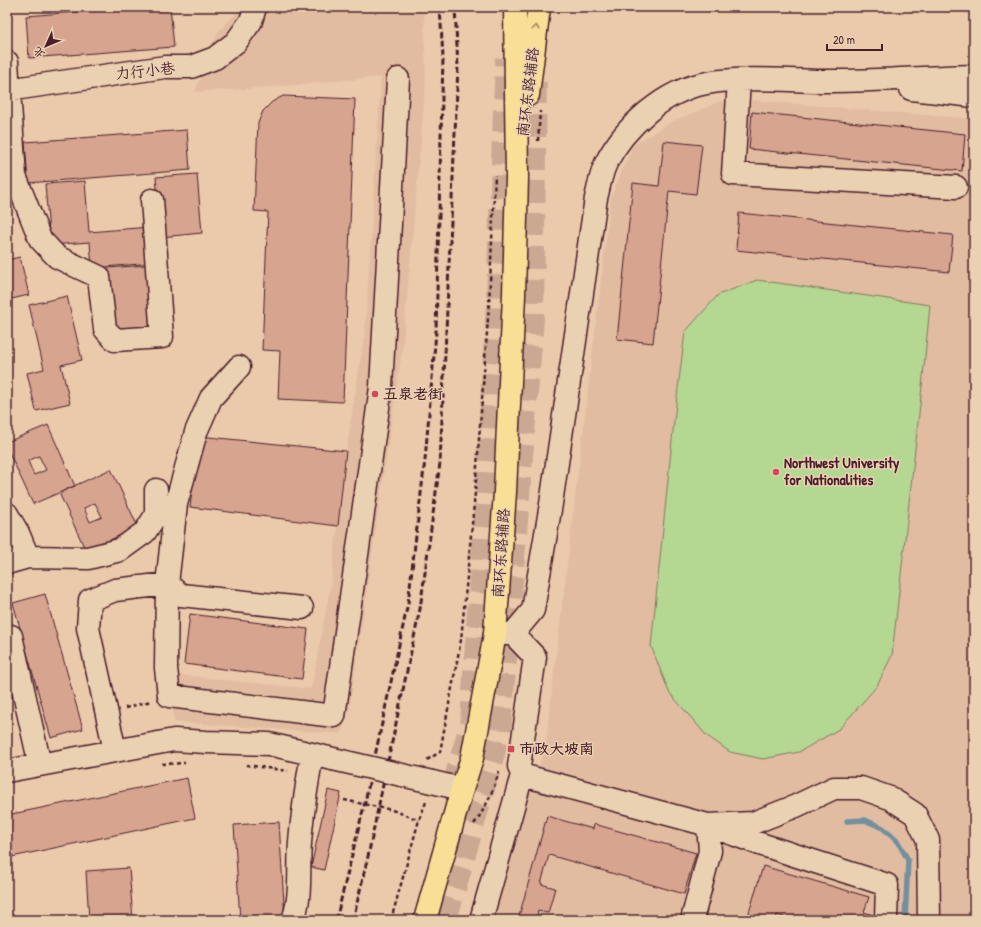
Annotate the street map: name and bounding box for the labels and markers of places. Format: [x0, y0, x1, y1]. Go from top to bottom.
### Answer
place label: 五泉老街 [383, 383, 443, 404]
marker: 五泉老街 [370, 389, 380, 399]
place label: Northwest University for Nationalities [784, 452, 900, 490]
marker: Northwest University for Nationalities [771, 467, 781, 477]
place label: 市政大坡南 [519, 738, 594, 759]
marker: 市政大坡南 [506, 744, 516, 754]

